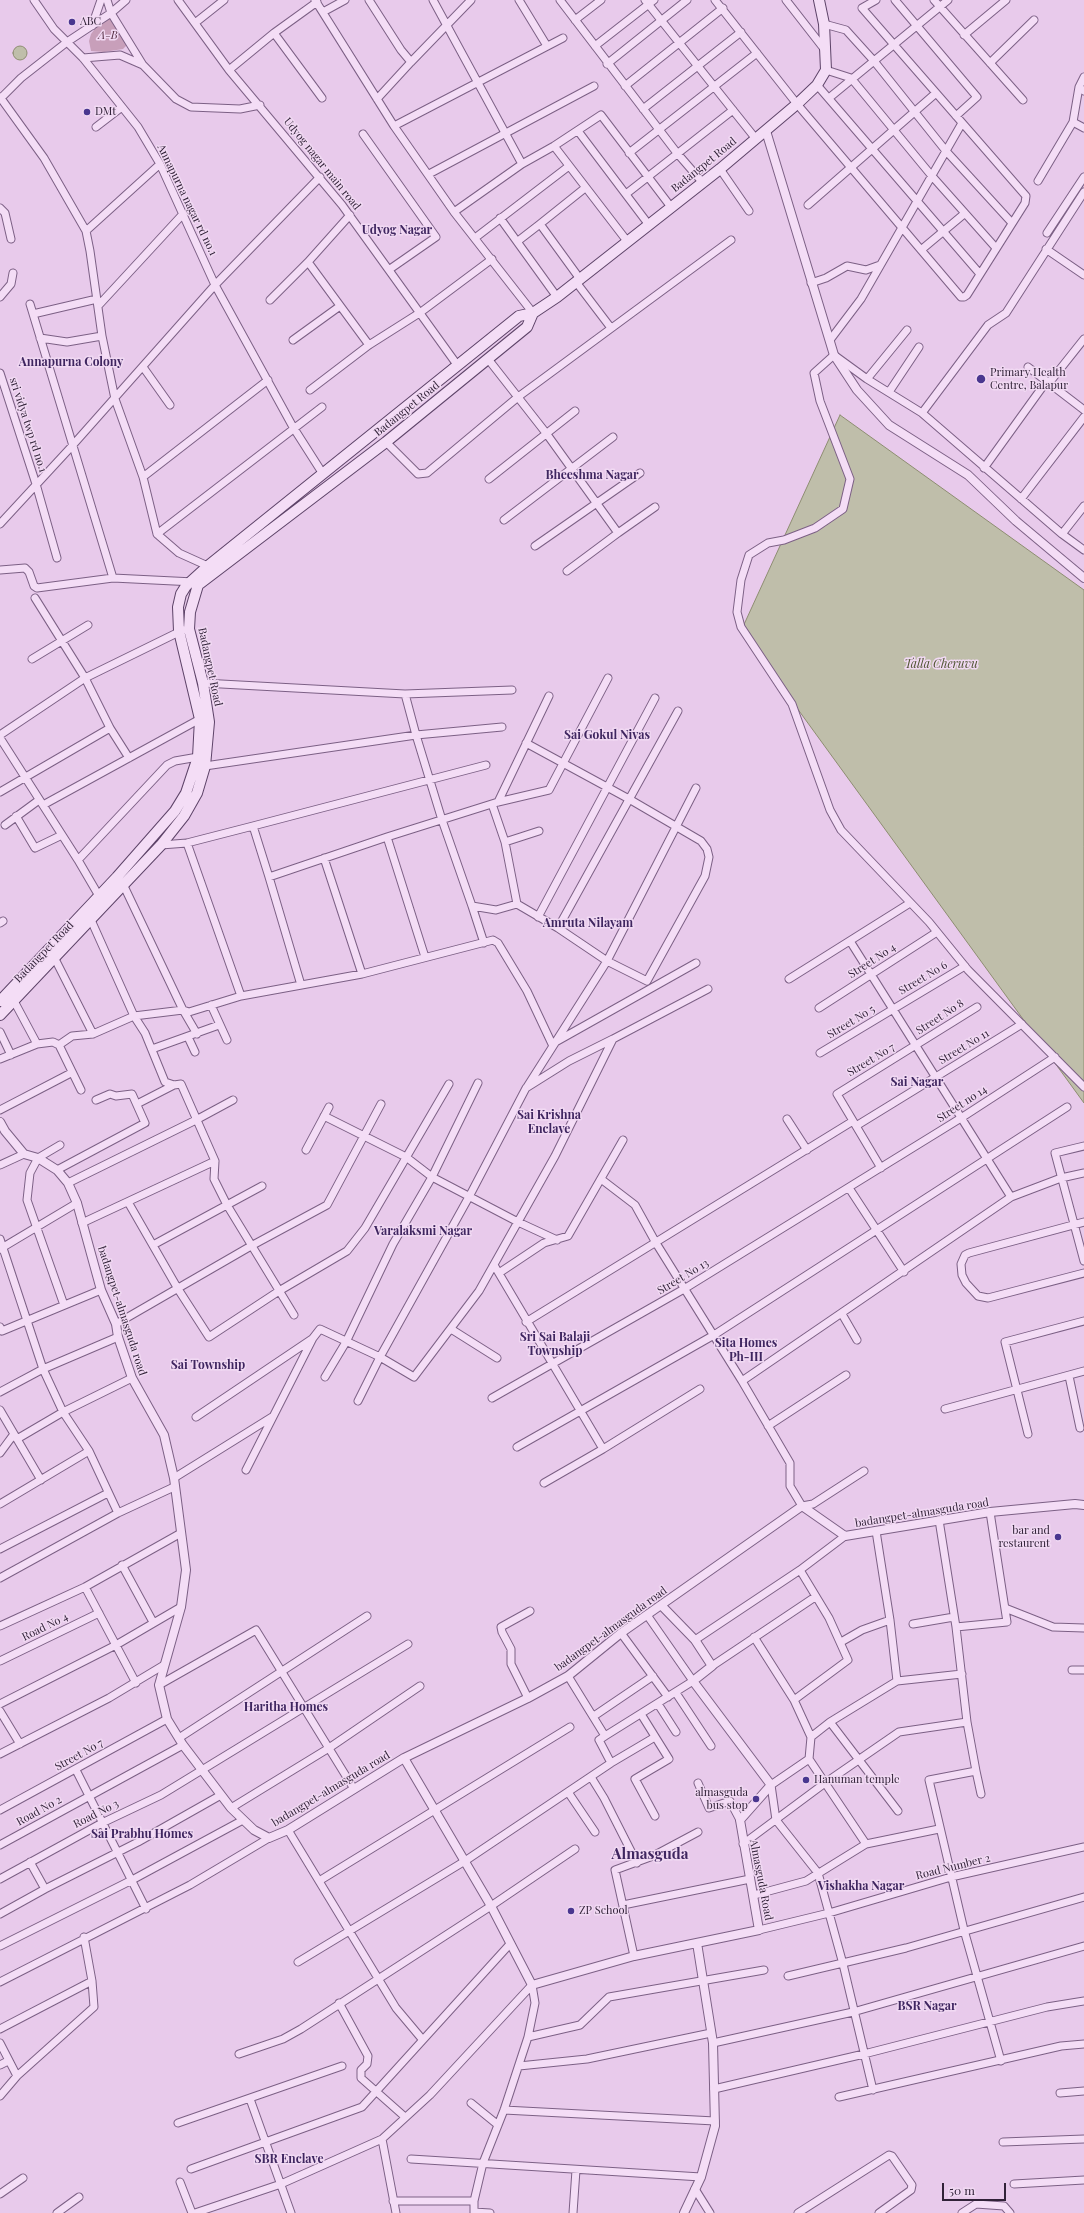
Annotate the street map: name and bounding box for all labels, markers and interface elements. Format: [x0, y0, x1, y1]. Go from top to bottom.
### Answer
place label: ABC [80, 15, 101, 29]
marker: ABC [67, 17, 77, 27]
park label: A-B [98, 29, 118, 43]
place label: DMt [95, 105, 116, 119]
marker: DMt [82, 107, 92, 117]
street label: Udyog nagar main road [281, 115, 363, 213]
street label: Badangpet Road [669, 135, 739, 195]
street label: Annapurna nagar rd no.1 [154, 142, 220, 258]
district label: Udyog Nagar [362, 223, 432, 237]
district label: Annapurna Colony [19, 355, 123, 369]
place label: Primary Health Centre, Balapur [990, 366, 1068, 392]
marker: Primary Health Centre, Balapur [975, 373, 987, 385]
street label: sri vidya twp rd no.1 [6, 376, 50, 474]
street label: Badangpet Road [372, 379, 442, 439]
district label: Bheeshma Nagar [545, 468, 639, 482]
street label: Badangpet Road [195, 626, 225, 708]
water label: Talla Cheruvu [904, 657, 978, 671]
district label: Sai Gokul Nivas [564, 728, 650, 742]
district label: Amruta Nilayam [543, 916, 633, 930]
street label: Badangpet Road [11, 919, 77, 985]
street label: Street No 4 [846, 941, 898, 981]
street label: Street No 6 [896, 958, 950, 998]
street label: Street No 8 [914, 997, 966, 1037]
street label: Street No 5 [825, 1003, 877, 1041]
street label: Street No 11 [936, 1027, 992, 1067]
street label: Street No 7 [845, 1041, 897, 1079]
district label: Sai Nagar [891, 1075, 943, 1089]
street label: Street no 14 [934, 1083, 990, 1125]
district label: Sai Krishna Enclave [517, 1108, 581, 1136]
district label: Varalaksmi Nagar [374, 1224, 472, 1238]
street label: badangpet-almasguda road [95, 1245, 149, 1377]
street label: Street No 13 [655, 1257, 711, 1297]
district label: Sri Sai Balaji Township [520, 1330, 590, 1358]
district label: Sita Homes Ph-III [715, 1336, 777, 1364]
district label: Sai Township [171, 1358, 245, 1372]
street label: badangpet-almasguda road [854, 1496, 990, 1530]
place label: bar and restaurent [998, 1524, 1050, 1550]
marker: bar and restaurent [1053, 1532, 1063, 1542]
street label: badangpet-almasguda road [552, 1584, 670, 1674]
street label: Road No 4 [20, 1610, 70, 1644]
district label: Haritha Homes [244, 1700, 328, 1714]
street label: Street No 7 [53, 1736, 105, 1774]
street label: badangpet-almasguda road [270, 1748, 392, 1830]
place label: Hanuman temple [814, 1773, 899, 1787]
marker: Hanuman temple [801, 1775, 811, 1785]
place label: almasguda bus stop [695, 1786, 748, 1812]
street label: Road No 2 [14, 1793, 64, 1829]
marker: almasguda bus stop [751, 1794, 761, 1804]
street label: Road No 3 [71, 1797, 121, 1831]
district label: Sai Prabhu Homes [91, 1827, 193, 1841]
street label: Almasguda Road [747, 1838, 775, 1922]
district label: Almasguda [611, 1845, 689, 1863]
street label: Road Number 2 [914, 1851, 992, 1883]
district label: Vishakha Nagar [818, 1879, 904, 1893]
place label: ZP School [579, 1904, 628, 1918]
marker: ZP School [566, 1906, 576, 1916]
district label: BSR Nagar [897, 1999, 957, 2013]
district label: SBR Enclave [255, 2152, 323, 2166]
scale bar [944, 2175, 1008, 2201]
text: 50 m [949, 2182, 975, 2198]

